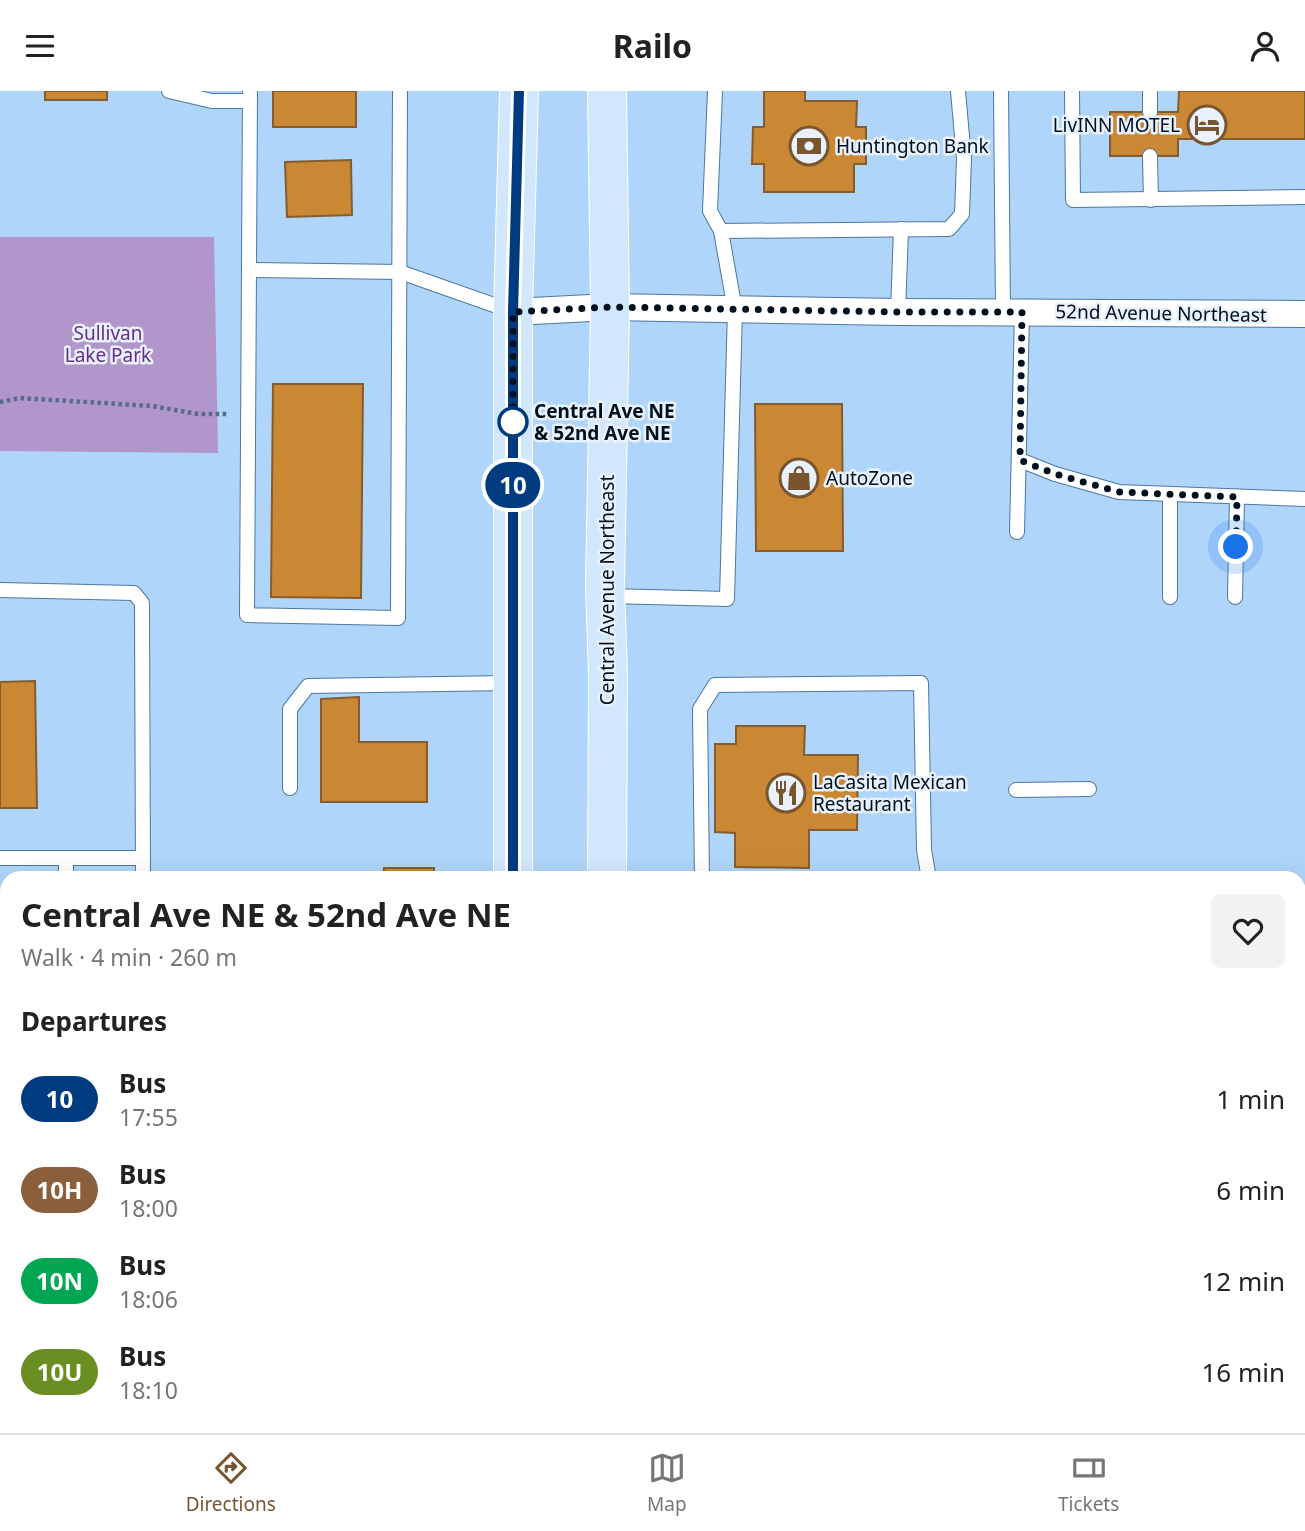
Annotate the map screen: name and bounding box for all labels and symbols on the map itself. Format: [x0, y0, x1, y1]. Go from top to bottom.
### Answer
hotel icon: LivINN MOTEL [1186, 104, 1228, 146]
place label: LivINN MOTEL [1053, 112, 1180, 138]
bank icon: Huntington Bank [788, 125, 830, 167]
place label: Huntington Bank [836, 133, 989, 159]
street label: 52nd Avenue Northeast [1055, 298, 1267, 328]
park label: Sullivan Lake Park [65, 320, 151, 368]
place label: Central Ave NE & 52nd Ave NE [534, 398, 675, 446]
marker: Central Ave NE & 52nd Ave NE [498, 407, 528, 437]
shop icon: AutoZone [778, 457, 820, 499]
line badge: 10 [482, 462, 544, 508]
place label: AutoZone [826, 465, 913, 491]
street label: Central Avenue Northeast [594, 475, 620, 705]
your location [1218, 529, 1253, 564]
place label: LaCasita Mexican Restaurant [813, 769, 967, 817]
restaurant icon: LaCasita Mexican Restaurant [765, 772, 807, 814]

